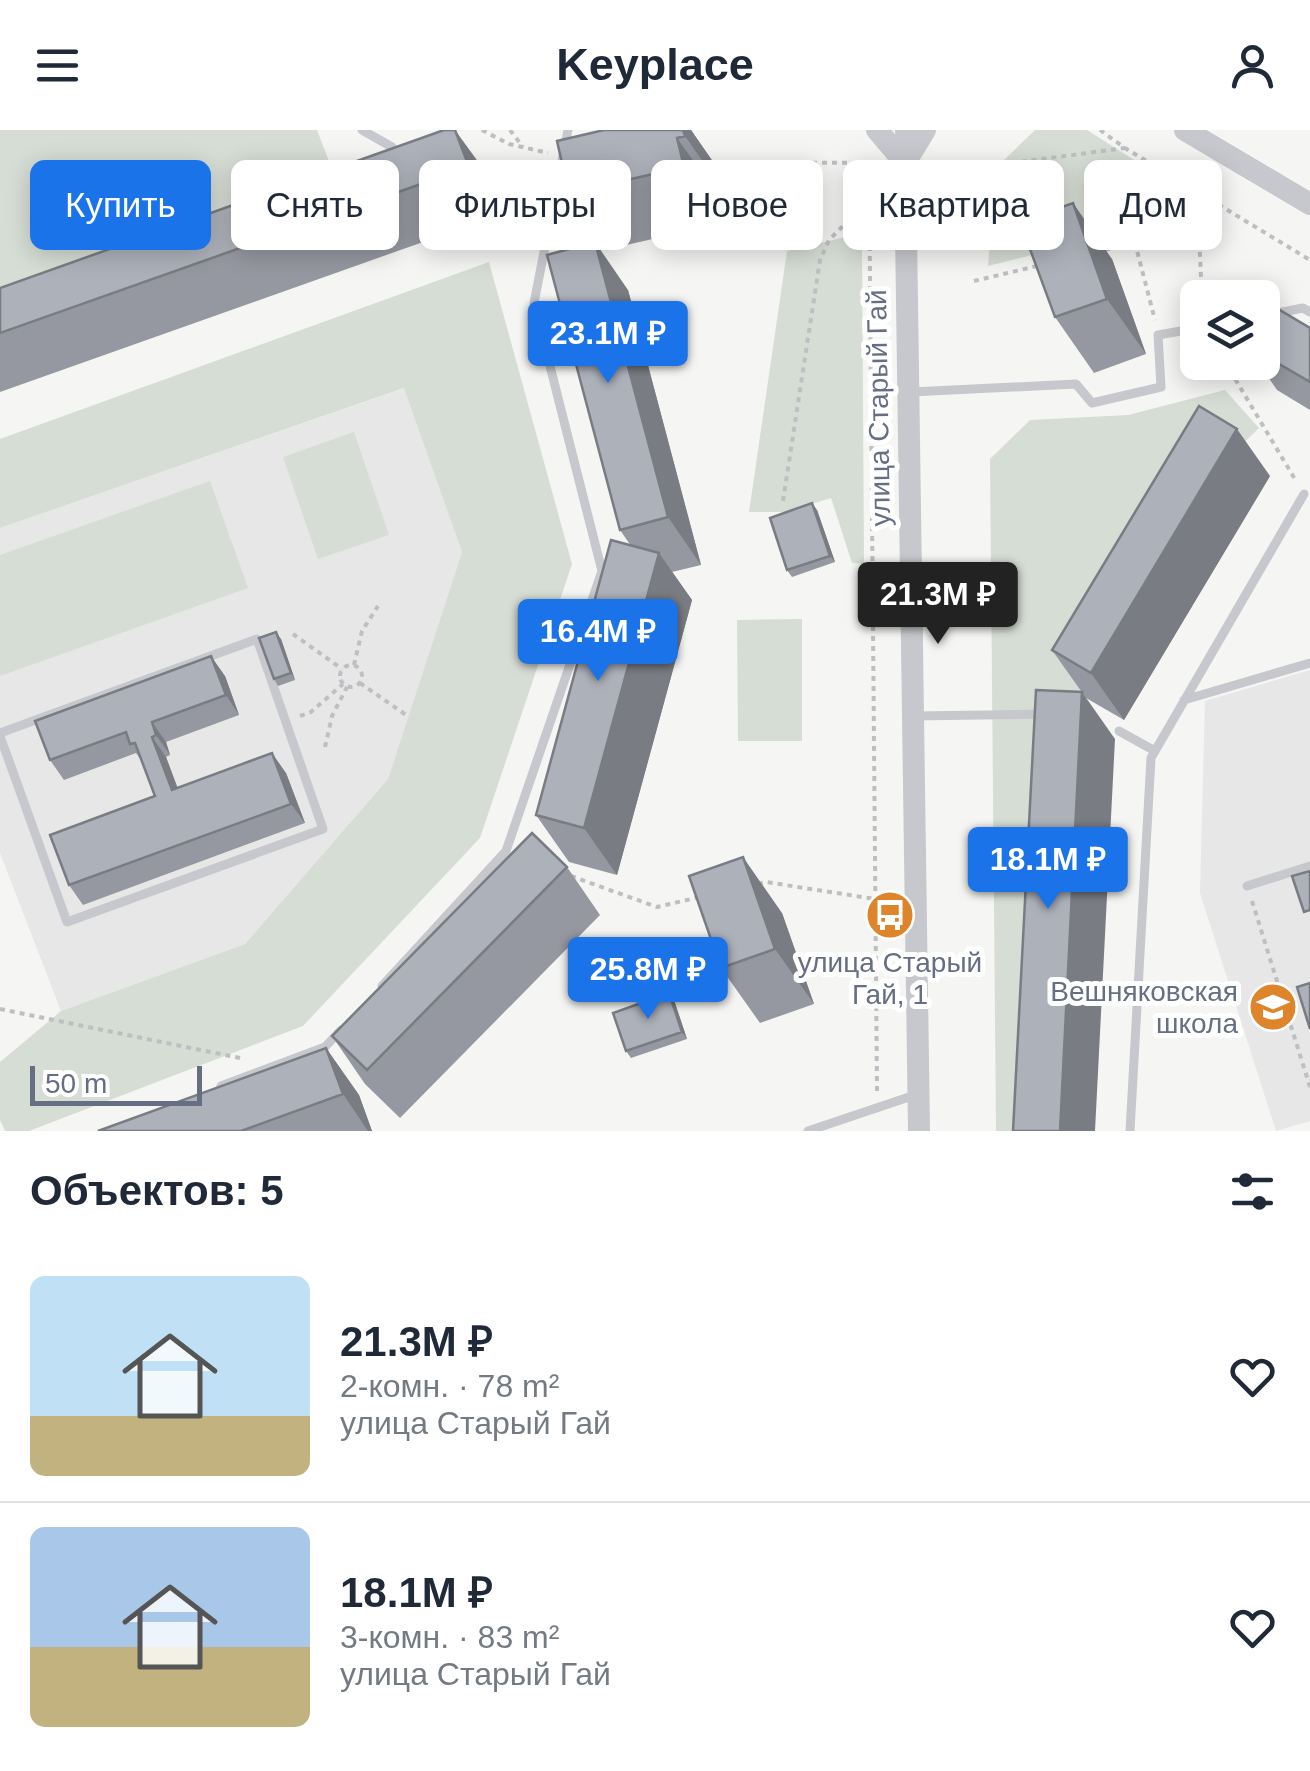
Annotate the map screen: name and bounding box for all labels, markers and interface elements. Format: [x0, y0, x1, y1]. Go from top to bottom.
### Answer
icon: menu [30, 38, 85, 93]
icon: person [1225, 38, 1280, 93]
text: Keyplace [556, 39, 754, 90]
chip: Купить [30, 160, 211, 250]
chip: Снять [231, 160, 399, 250]
chip: Фильтры [419, 160, 631, 250]
chip: Новое [651, 160, 823, 250]
chip: Квартира [843, 160, 1064, 250]
chip: Дом [1084, 160, 1222, 250]
map controls [1180, 280, 1280, 380]
button: layers [1180, 280, 1280, 380]
street label: улица Старый Гай [861, 289, 896, 527]
pin: 23.1M ₽ [516, 301, 700, 386]
text: 23.1M ₽ [550, 315, 666, 351]
pin: 21.3M ₽ [846, 562, 1030, 647]
text: 21.3M ₽ [880, 576, 996, 612]
pin: 16.4M ₽ [506, 599, 690, 684]
text: 16.4M ₽ [540, 613, 656, 649]
pin: 18.1M ₽ [956, 827, 1140, 912]
text: 18.1M ₽ [990, 841, 1106, 877]
bus stop icon: улица Старый Гай, 1 [864, 889, 916, 941]
pin: 25.8M ₽ [556, 937, 740, 1022]
place label: улица Старый Гай, 1 [798, 947, 982, 1010]
text: 25.8M ₽ [590, 951, 706, 987]
place label: Вешняковская школа [1050, 976, 1238, 1039]
school or university icon: Вешняковская школа [1247, 981, 1299, 1033]
scale bar [30, 1061, 202, 1106]
text: 50 m [45, 1068, 107, 1099]
icon: filters [1225, 1164, 1280, 1219]
text: Объектов: 5 [30, 1167, 284, 1214]
icon: home [110, 1316, 230, 1436]
text: 21.3M ₽ [340, 1318, 493, 1365]
icon: heart [1225, 1349, 1280, 1404]
text: 2-комн. · 78 m² [340, 1368, 559, 1404]
text: улица Старый Гай [340, 1405, 611, 1441]
icon: home [110, 1567, 230, 1687]
text: 18.1M ₽ [340, 1569, 493, 1616]
icon: heart [1225, 1600, 1280, 1655]
text: 3-комн. · 83 m² [340, 1619, 559, 1655]
text: улица Старый Гай [340, 1656, 611, 1692]

